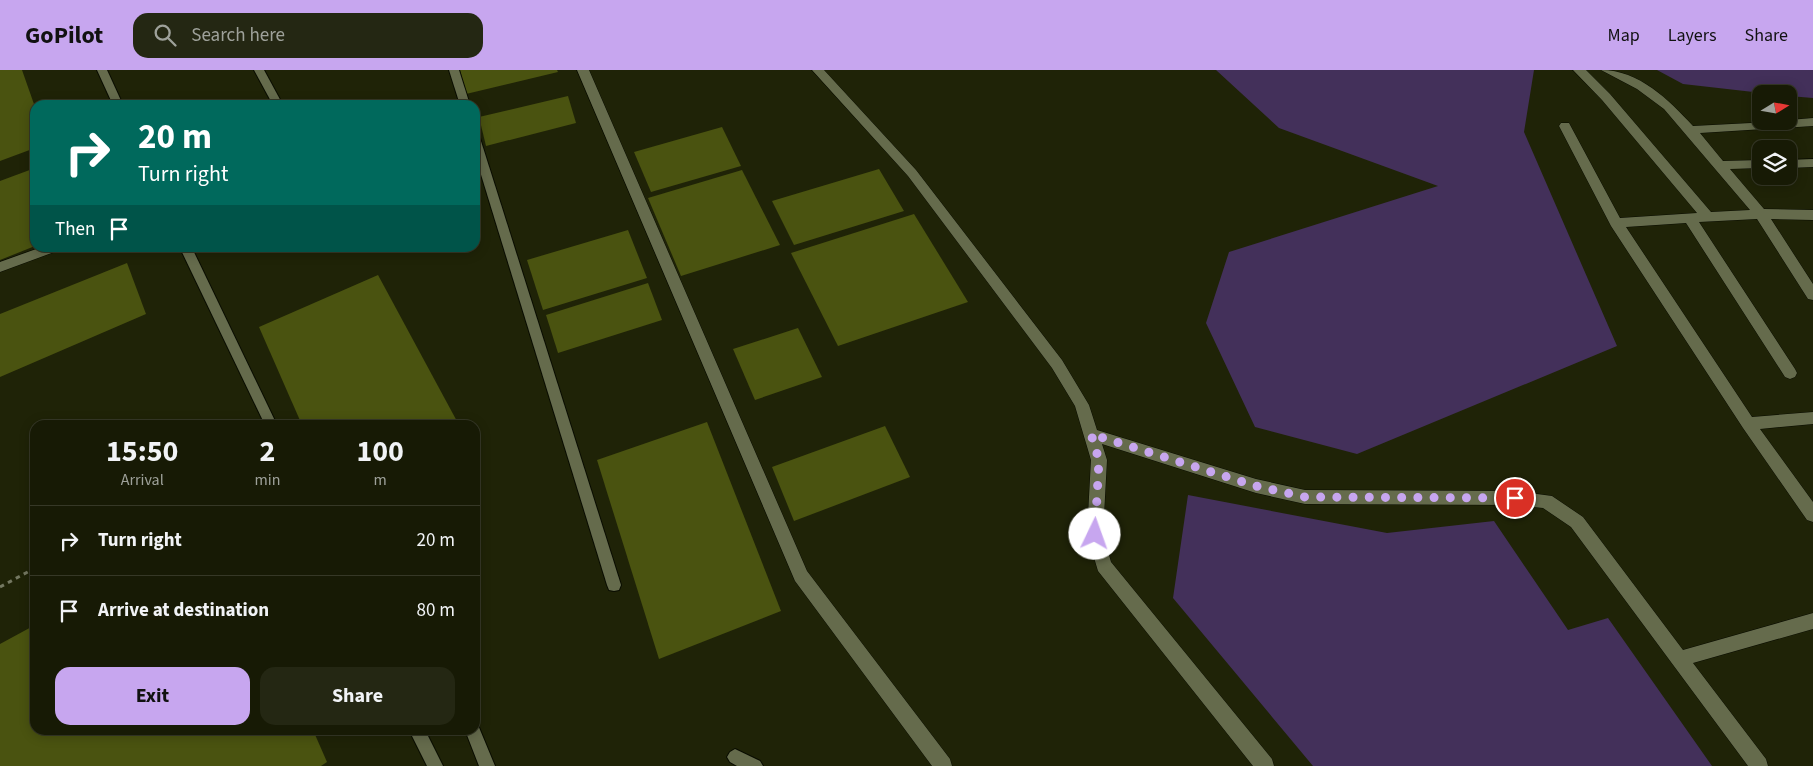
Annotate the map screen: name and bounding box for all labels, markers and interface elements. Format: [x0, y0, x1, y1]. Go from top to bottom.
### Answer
search box [133, 13, 483, 58]
text: GoPilot [25, 18, 103, 53]
icon: search [151, 21, 179, 49]
text: Search here [191, 22, 285, 49]
text: Map [1608, 23, 1640, 48]
text: Layers [1668, 23, 1717, 48]
text: Share [1745, 23, 1788, 48]
north arrow [1752, 85, 1798, 130]
map controls [1752, 85, 1797, 185]
text: 20 m [138, 112, 212, 162]
icon: right [55, 120, 120, 185]
button: layers [1752, 140, 1797, 185]
text: Turn right [138, 158, 228, 190]
icon: arrive [105, 215, 133, 243]
text: Then [55, 216, 95, 243]
text: 15:50 [106, 430, 178, 473]
text: 2 [259, 430, 275, 473]
text: 100 [356, 430, 404, 473]
text: Arrival [121, 469, 164, 491]
text: min [254, 469, 280, 491]
text: m [374, 469, 387, 491]
pin [1494, 477, 1536, 519]
icon: arrive [1501, 484, 1529, 512]
position arrow [1068, 507, 1120, 559]
icon: right [55, 527, 83, 555]
text: Turn right [98, 527, 182, 554]
text: 20 m [417, 527, 455, 554]
icon: arrive [55, 597, 83, 625]
text: Arrive at destination [98, 597, 269, 624]
text: 80 m [417, 597, 455, 624]
button: Exit [55, 667, 250, 725]
button: Share [260, 667, 455, 725]

